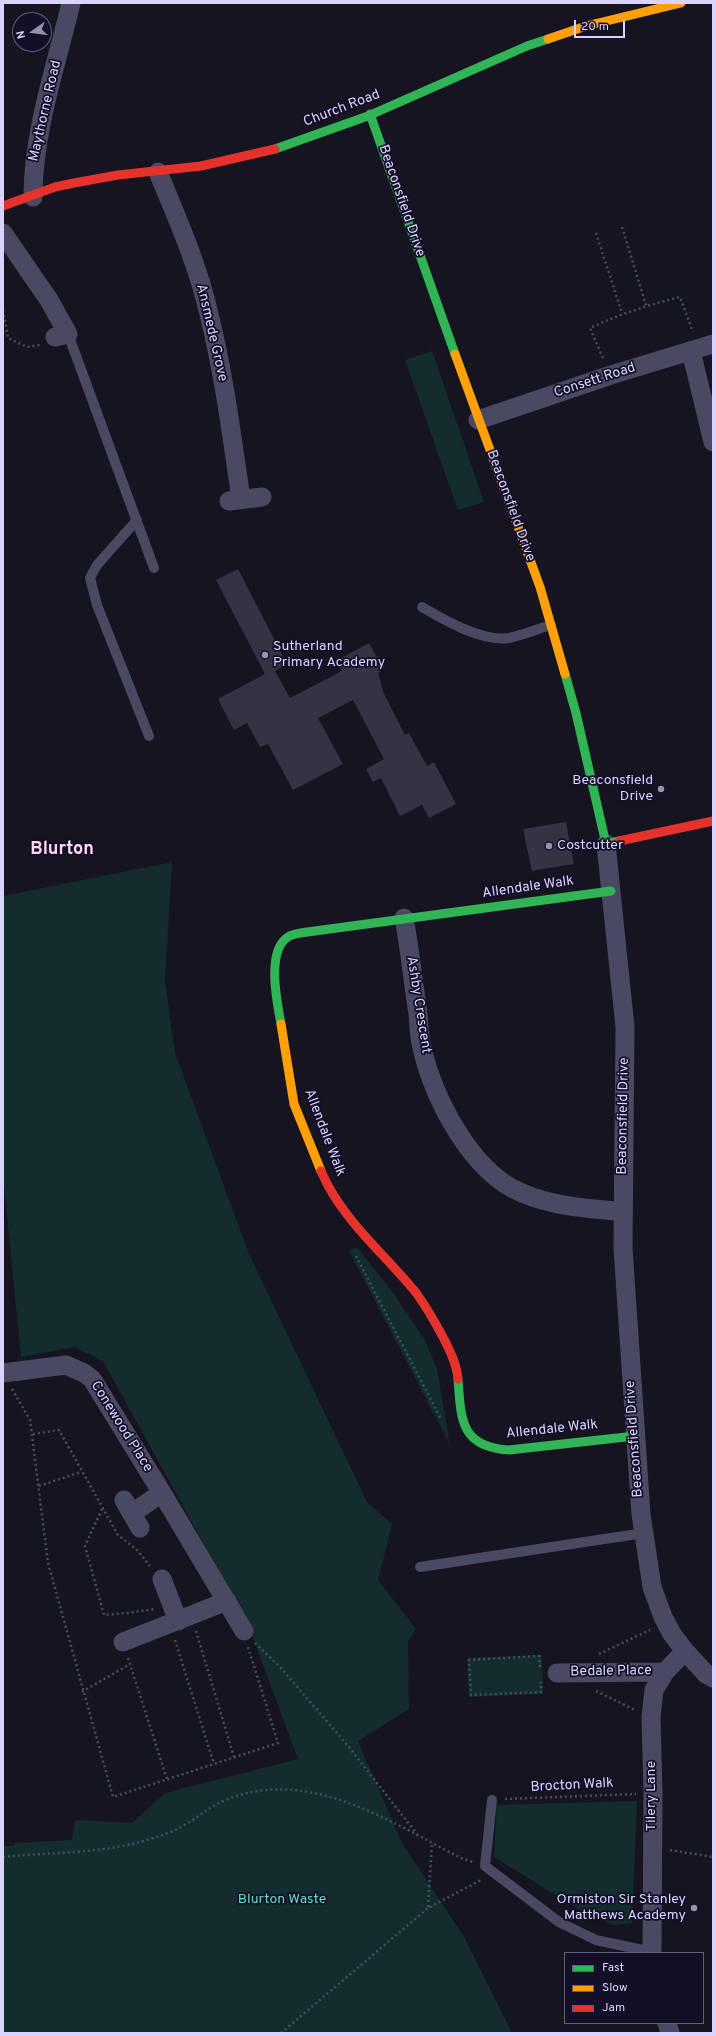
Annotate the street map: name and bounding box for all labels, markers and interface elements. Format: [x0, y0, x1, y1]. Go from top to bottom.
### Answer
north arrow [12, 12, 52, 52]
scale bar [576, 12, 627, 38]
text: 20 m [581, 19, 609, 35]
text: N [14, 29, 29, 40]
street label: Maythorne Road [26, 59, 66, 163]
street label: Church Road [301, 87, 383, 131]
street label: Beaconsfield Drive [374, 143, 428, 259]
street label: Ansmede Grove [192, 283, 230, 383]
street label: Consett Road [552, 360, 638, 402]
street label: Beaconsfield Drive [482, 448, 538, 564]
place label: Sutherland Primary Academy [273, 639, 385, 672]
marker: Sutherland Primary Academy [260, 650, 270, 660]
place label: Beaconsfield Drive [572, 773, 653, 806]
marker: Beaconsfield Drive [656, 784, 666, 794]
place label: Costcutter [557, 838, 623, 854]
district label: Blurton [30, 839, 94, 861]
marker: Costcutter [544, 841, 554, 851]
street label: Allendale Walk [481, 873, 575, 903]
street label: Ashby Crescent [402, 955, 434, 1055]
street label: Beaconsfield Drive [615, 1057, 633, 1175]
street label: Allendale Walk [300, 1087, 348, 1179]
street label: Conewood Place [86, 1378, 156, 1476]
street label: Beaconsfield Drive [623, 1380, 647, 1498]
street label: Allendale Walk [505, 1417, 599, 1443]
street label: Bedale Place [570, 1663, 652, 1681]
street label: Tilery Lane [644, 1761, 660, 1831]
street label: Brocton Walk [530, 1775, 614, 1797]
park label: Blurton Waste [238, 1892, 326, 1908]
place label: Ormiston Sir Stanley Matthews Academy [557, 1892, 686, 1924]
marker: Ormiston Sir Stanley Matthews Academy [689, 1903, 699, 1913]
legend [564, 1952, 704, 2024]
text: Fast [602, 1960, 624, 1976]
text: Slow [602, 1980, 628, 1996]
text: Jam [602, 2000, 625, 2016]

